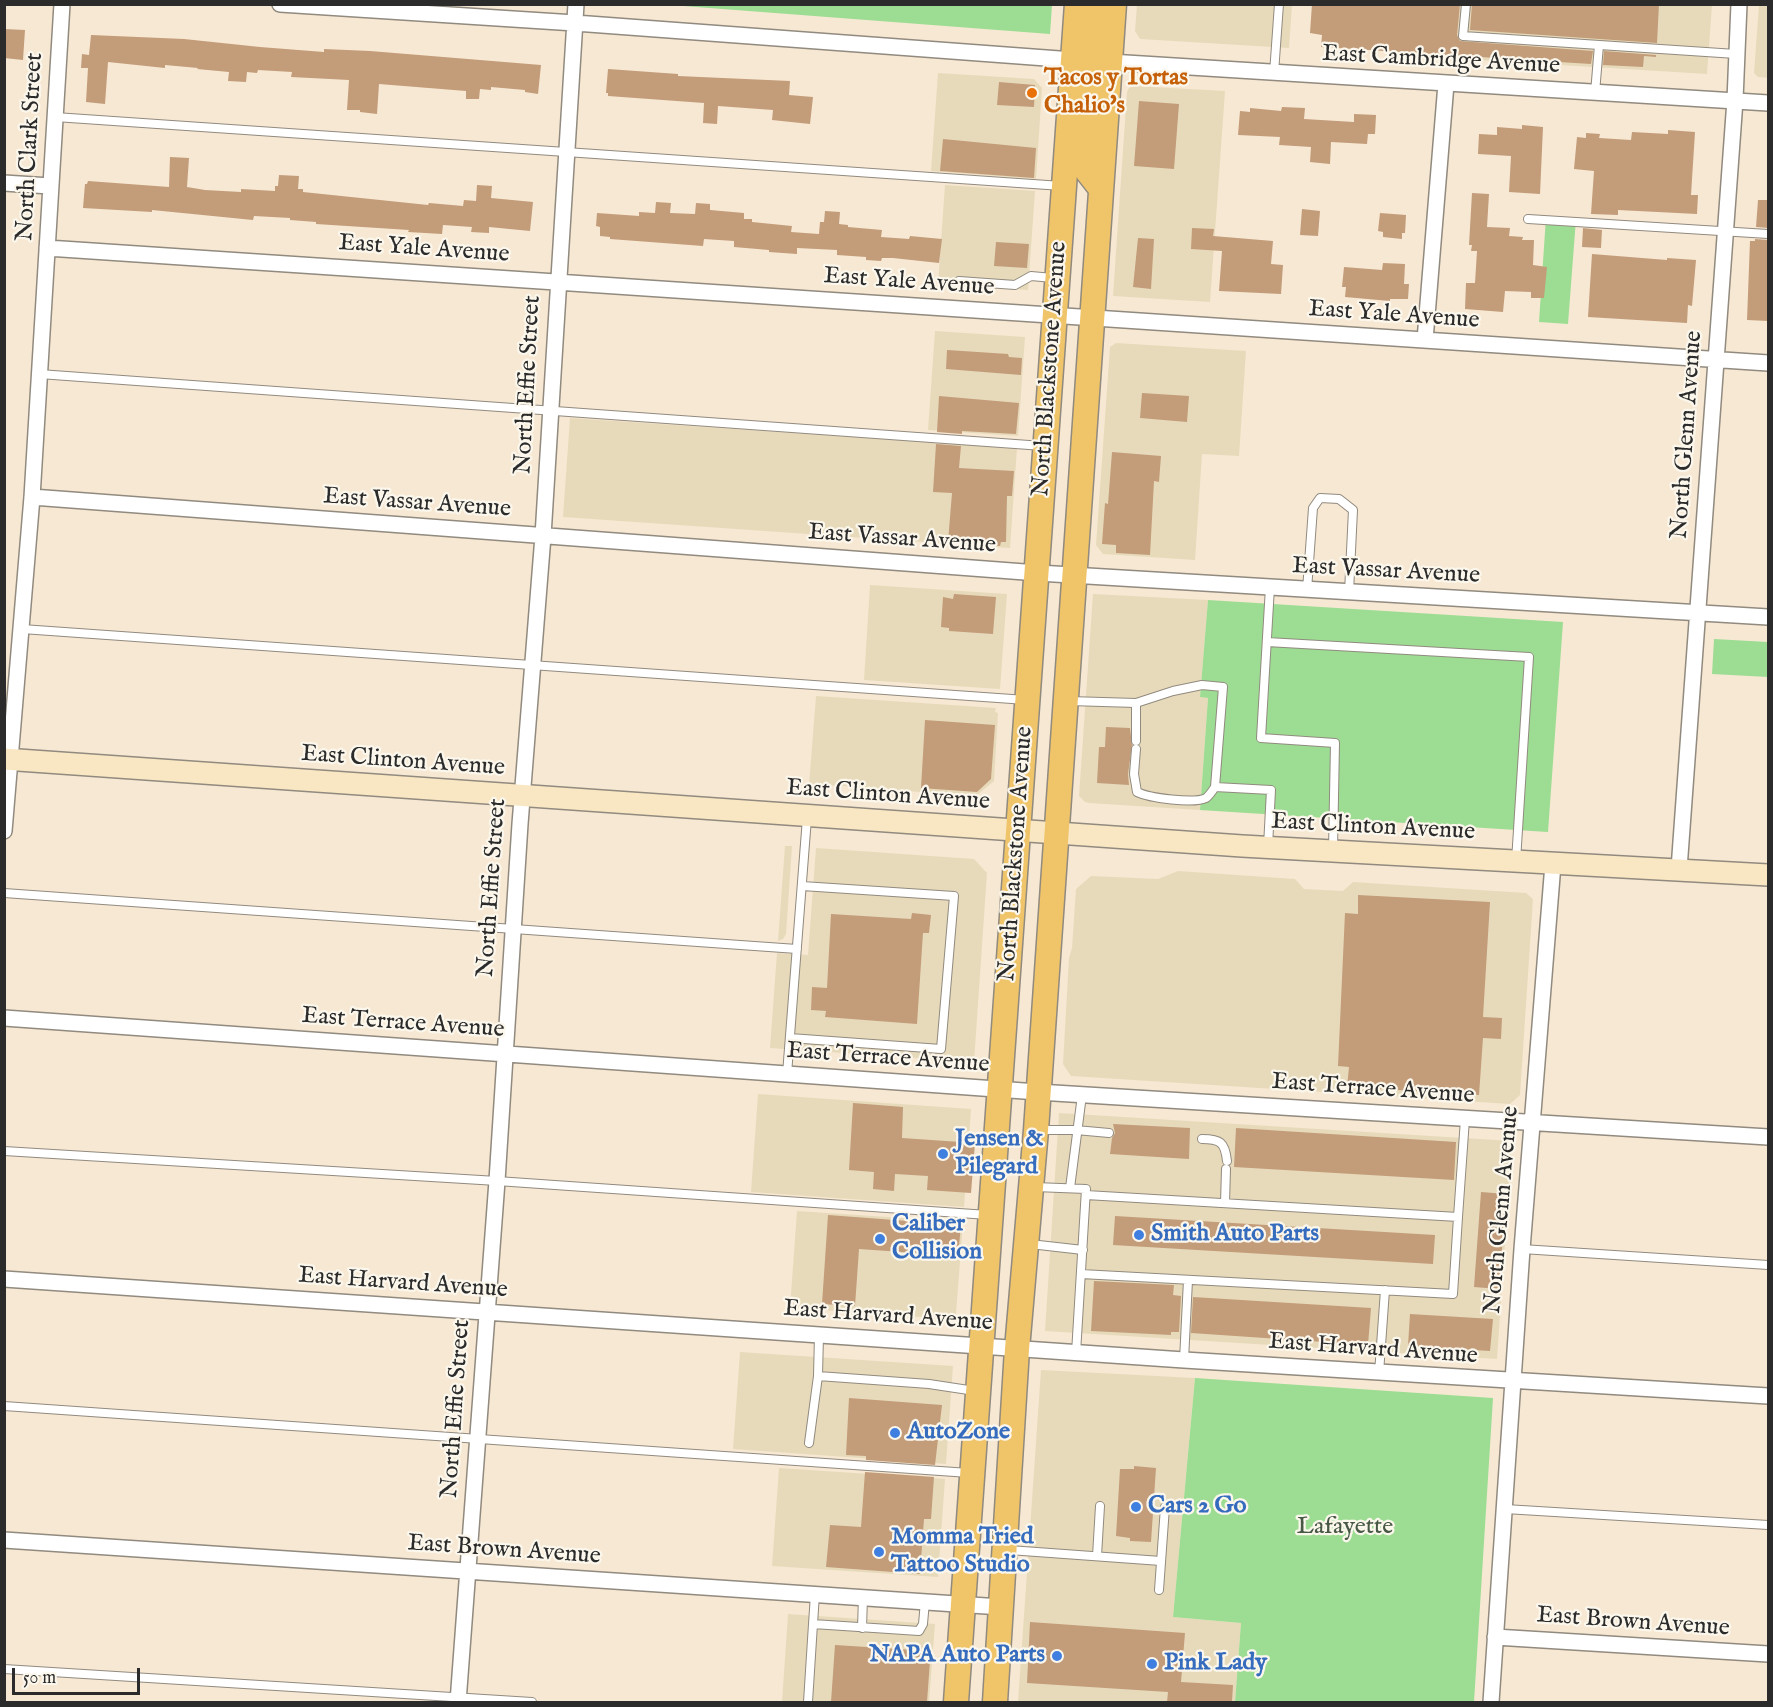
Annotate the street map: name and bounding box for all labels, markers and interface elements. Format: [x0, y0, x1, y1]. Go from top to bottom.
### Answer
street label: East Cambridge Avenue [1321, 40, 1561, 82]
street label: North Clark Street [12, 52, 50, 242]
place label: Tacos y Tortas Chalio's [1044, 65, 1188, 121]
marker: Tacos y Tortas Chalio's [1025, 86, 1039, 100]
street label: East Yale Avenue [338, 230, 510, 270]
street label: North Blackstone Avenue [1028, 240, 1074, 498]
street label: East Yale Avenue [823, 263, 995, 303]
street label: North Effie Street [510, 295, 548, 475]
street label: East Yale Avenue [1308, 296, 1480, 336]
street label: North Glenn Avenue [1666, 330, 1710, 540]
street label: East Vassar Avenue [322, 483, 512, 525]
street label: East Vassar Avenue [807, 519, 997, 561]
street label: East Vassar Avenue [1291, 553, 1481, 591]
street label: North Blackstone Avenue [994, 725, 1040, 983]
street label: East Clinton Avenue [300, 741, 506, 783]
street label: East Clinton Avenue [785, 775, 991, 817]
street label: North Effie Street [472, 798, 514, 978]
street label: East Clinton Avenue [1270, 808, 1476, 848]
street label: East Terrace Avenue [301, 1003, 505, 1045]
street label: East Terrace Avenue [786, 1038, 990, 1080]
street label: East Terrace Avenue [1271, 1069, 1475, 1111]
street label: North Glenn Avenue [1480, 1105, 1526, 1315]
place label: Jensen & Pilegard [955, 1126, 1044, 1182]
marker: Jensen & Pilegard [936, 1147, 950, 1161]
place label: Caliber Collision [892, 1211, 982, 1267]
place label: Smith Auto Parts [1151, 1221, 1319, 1249]
marker: Smith Auto Parts [1132, 1228, 1146, 1242]
marker: Caliber Collision [873, 1232, 887, 1246]
street label: East Harvard Avenue [297, 1262, 509, 1306]
street label: East Harvard Avenue [782, 1295, 994, 1339]
street label: North Effie Street [436, 1319, 478, 1499]
street label: East Harvard Avenue [1267, 1328, 1479, 1372]
place label: AutoZone [907, 1419, 1010, 1447]
marker: AutoZone [888, 1426, 902, 1440]
place label: Cars 2 Go [1148, 1493, 1247, 1521]
marker: Cars 2 Go [1129, 1500, 1143, 1514]
park label: Lafayette [1297, 1514, 1393, 1542]
place label: Momma Tried Tattoo Studio [891, 1524, 1034, 1580]
street label: East Brown Avenue [407, 1530, 601, 1572]
marker: Momma Tried Tattoo Studio [872, 1545, 886, 1559]
street label: East Brown Avenue [1536, 1602, 1730, 1644]
place label: NAPA Auto Parts [869, 1642, 1045, 1670]
marker: NAPA Auto Parts [1050, 1649, 1064, 1663]
place label: Pink Lady [1164, 1650, 1267, 1678]
scale bar [15, 1656, 142, 1694]
marker: Pink Lady [1145, 1657, 1159, 1671]
text: 50 m [23, 1667, 56, 1690]

